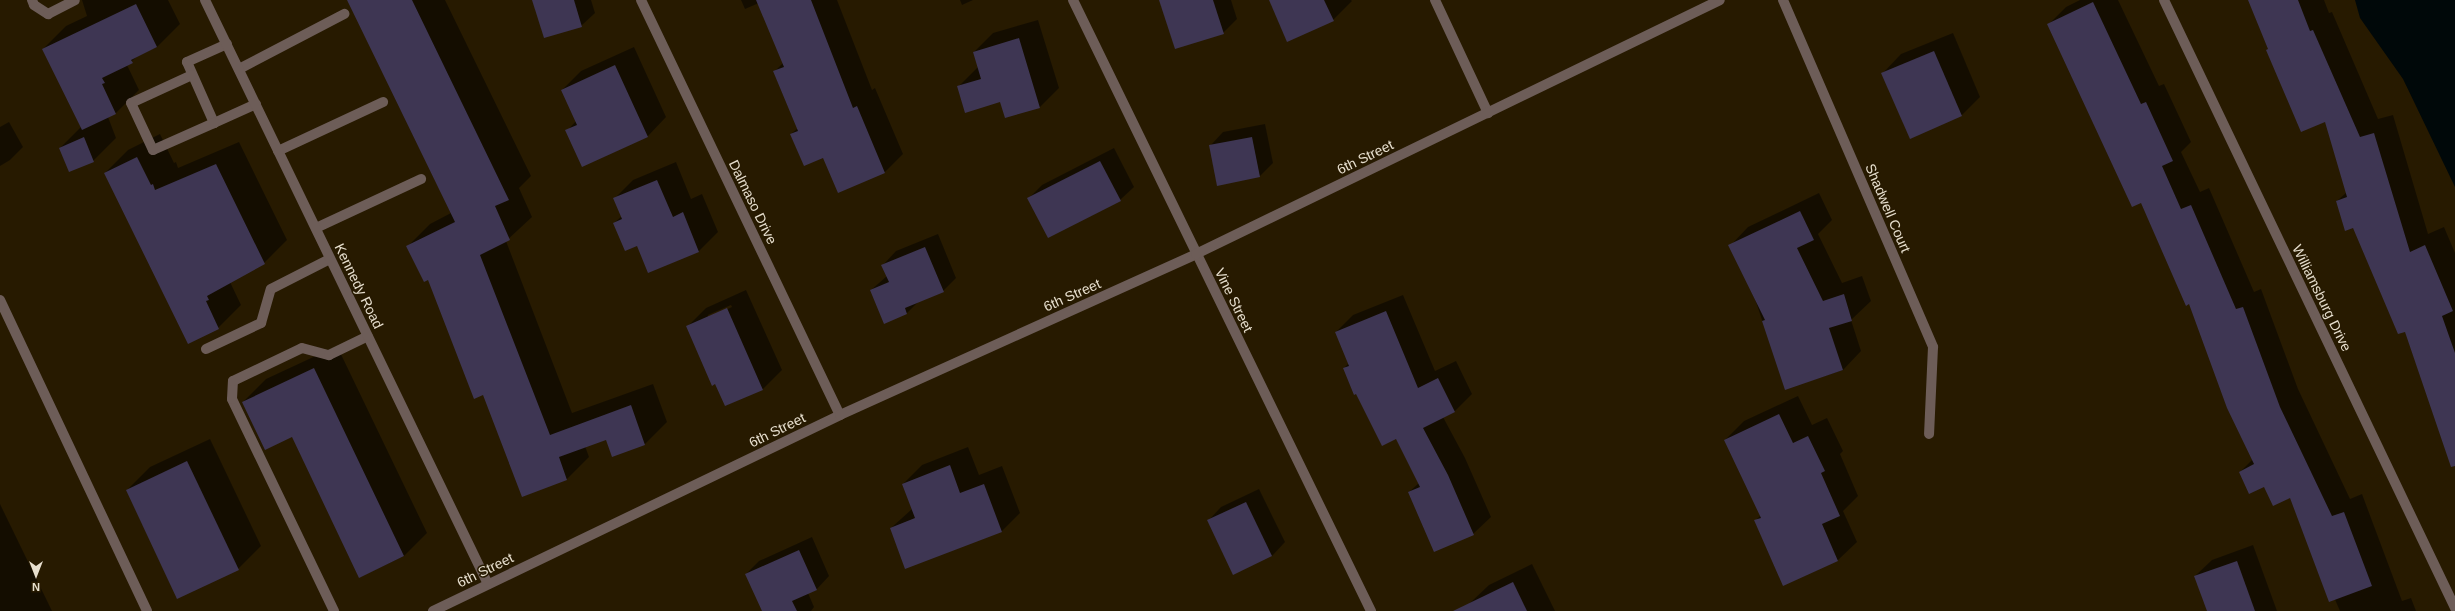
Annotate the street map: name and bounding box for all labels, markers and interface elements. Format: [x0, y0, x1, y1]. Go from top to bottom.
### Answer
street label: 6th Street [1334, 136, 1396, 178]
street label: Dalmaso Drive [725, 157, 781, 247]
street label: Shadwell Court [1862, 161, 1914, 255]
street label: Kennedy Road [331, 241, 387, 331]
street label: Williamsburg Drive [2289, 242, 2355, 354]
street label: Vine Street [1211, 265, 1257, 335]
street label: 6th Street [1041, 275, 1103, 315]
street label: 6th Street [746, 409, 808, 451]
street label: 6th Street [454, 549, 516, 591]
north arrow [16, 555, 56, 595]
text: N [32, 581, 40, 593]

